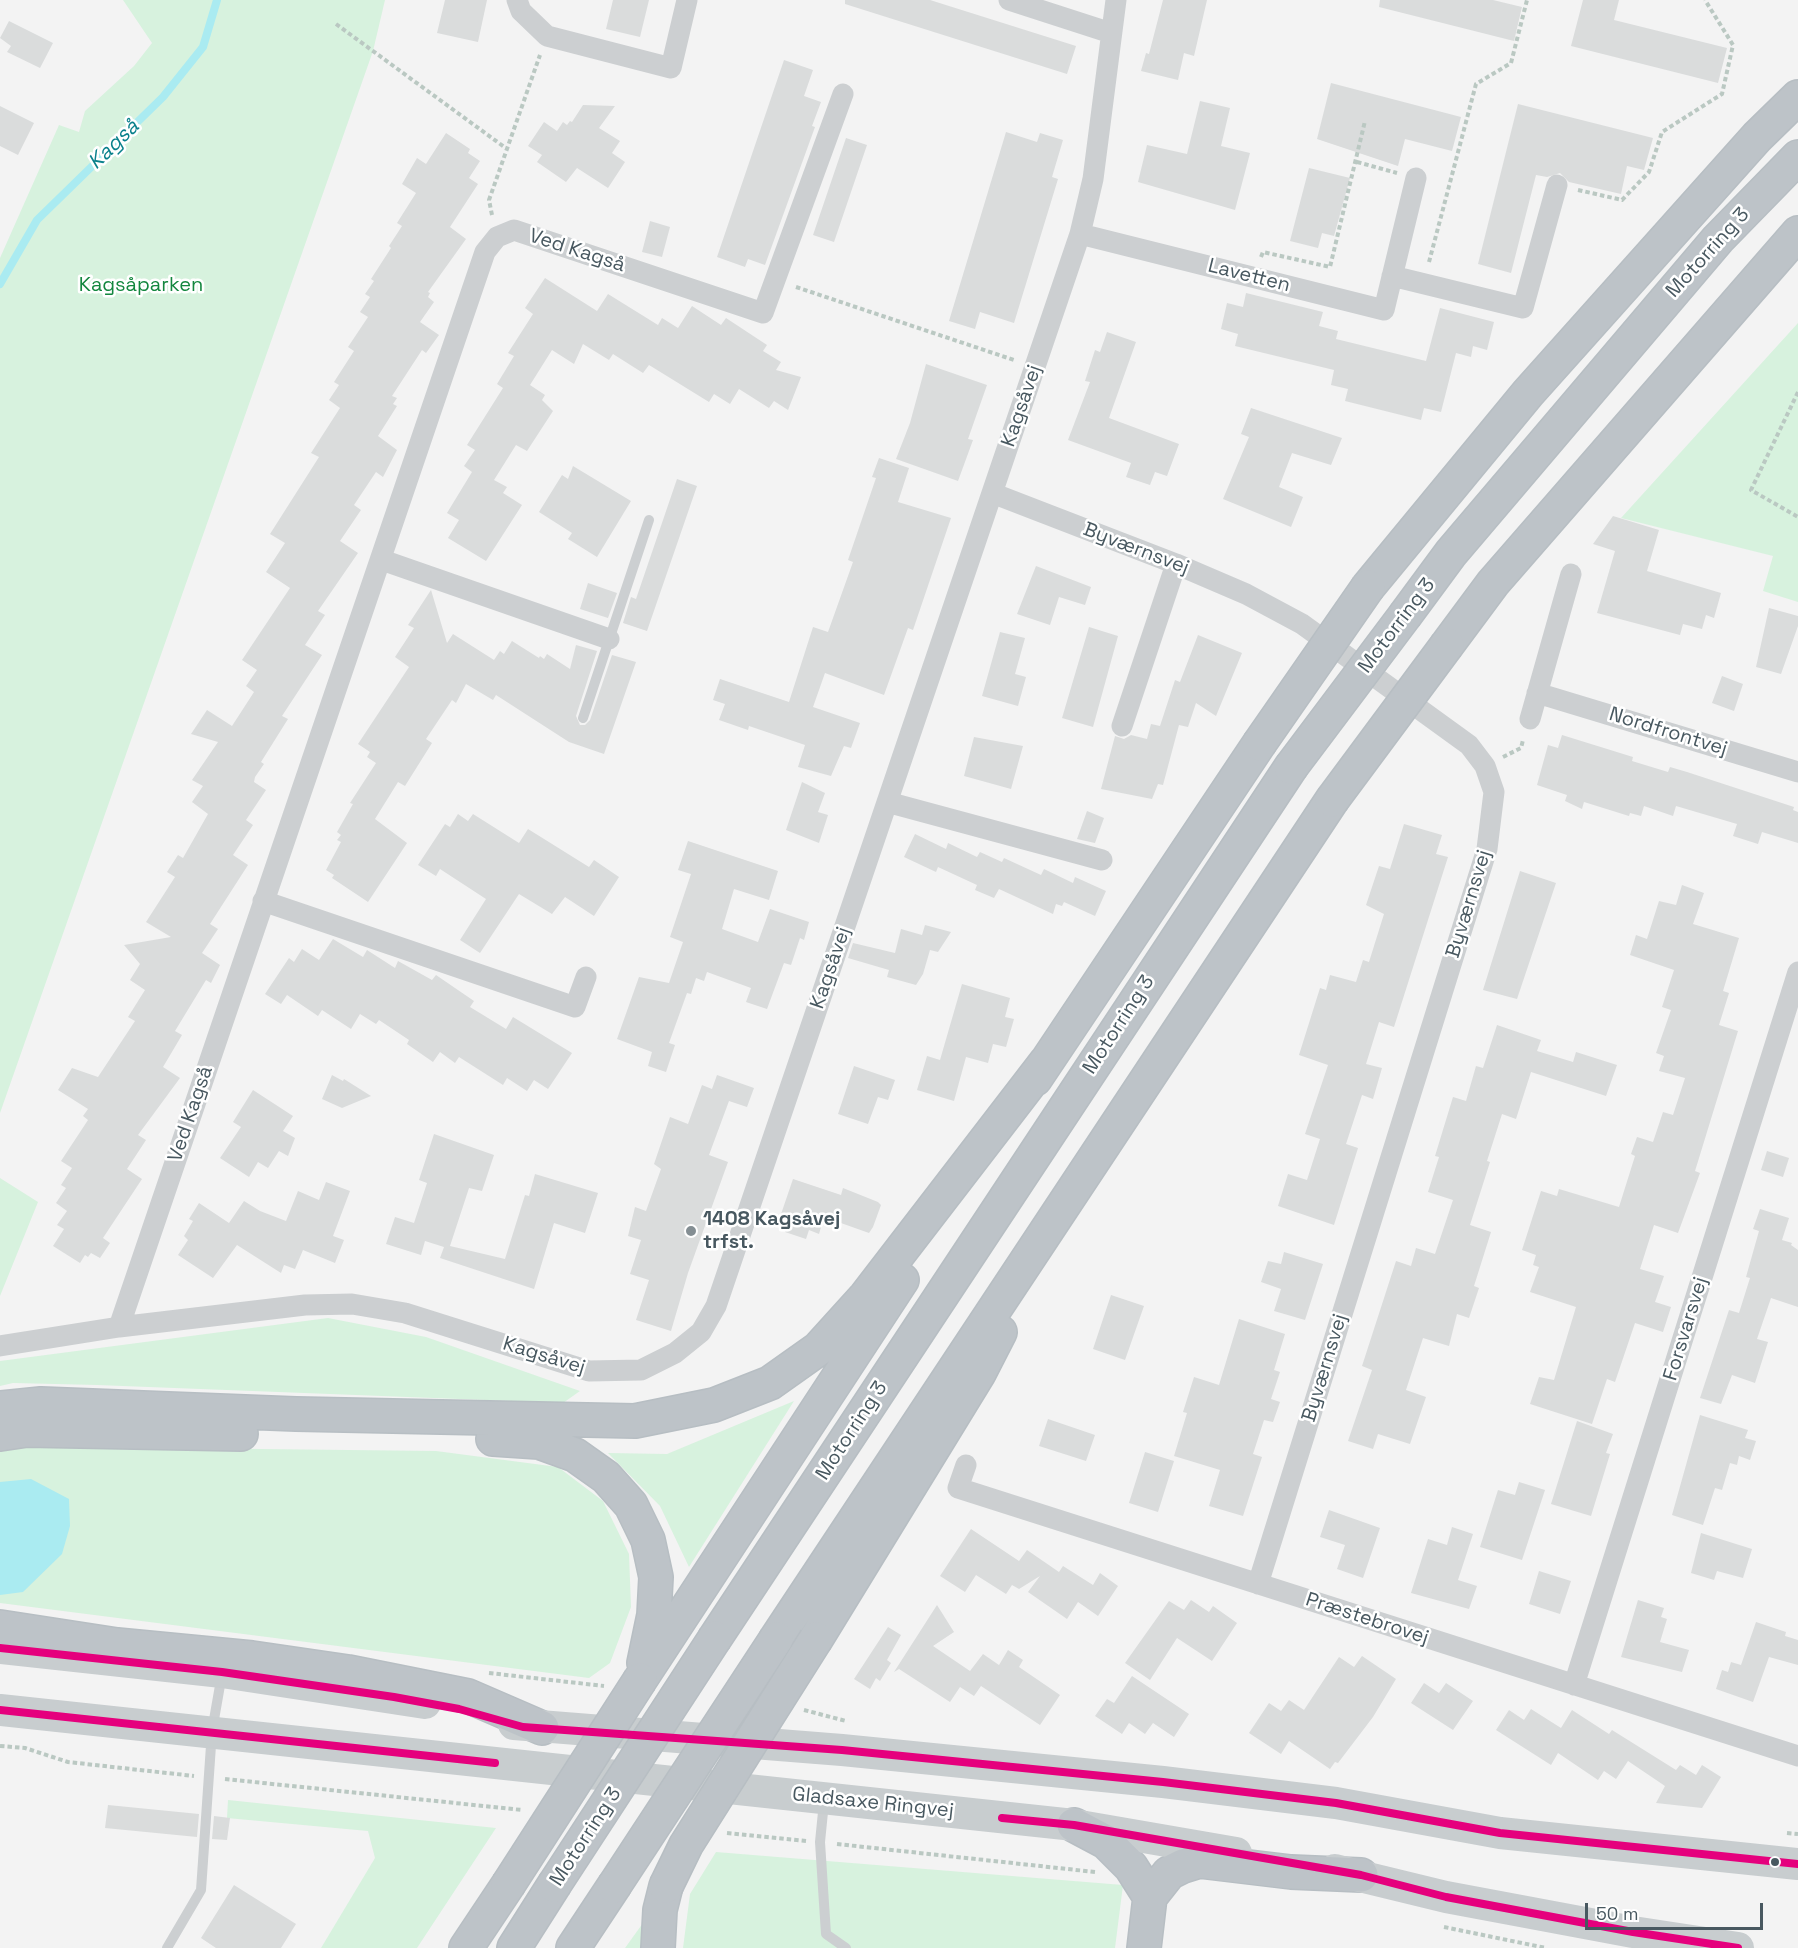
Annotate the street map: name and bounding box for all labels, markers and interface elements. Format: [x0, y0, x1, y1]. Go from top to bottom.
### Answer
water label: Kagså [83, 115, 145, 175]
street label: Motorring 3 [1661, 203, 1755, 303]
street label: Ved Kagså [526, 224, 628, 278]
street label: Lavetten [1205, 254, 1293, 298]
park label: Kagsåparken [79, 274, 203, 298]
street label: Kagsåvej [997, 362, 1047, 450]
street label: Byværnsvej [1080, 518, 1192, 580]
street label: Motorring 3 [1353, 574, 1441, 678]
street label: Nordfrontvej [1606, 703, 1730, 761]
street label: Byværnsvej [1441, 847, 1497, 961]
street label: Kagsåvej [806, 924, 856, 1012]
street label: Motorring 3 [1078, 971, 1160, 1079]
street label: Ved Kagså [163, 1063, 219, 1165]
place label: 1408 Kagsåvej trfst. [703, 1208, 840, 1255]
marker: 1408 Kagsåvej trfst. [684, 1224, 698, 1238]
street label: Forsvarsvej [1659, 1274, 1713, 1384]
street label: Byværnsvej [1297, 1311, 1353, 1425]
street label: Kagsåvej [500, 1332, 588, 1380]
street label: Motorring 3 [811, 1377, 893, 1485]
street label: Præstebrovej [1302, 1588, 1432, 1650]
street label: Motorring 3 [545, 1783, 627, 1891]
street label: Gladsaxe Ringvej [791, 1783, 955, 1823]
unlabelled marker [1769, 1856, 1781, 1868]
scale bar [1588, 1891, 1766, 1929]
text: 50 m [1596, 1902, 1638, 1925]

